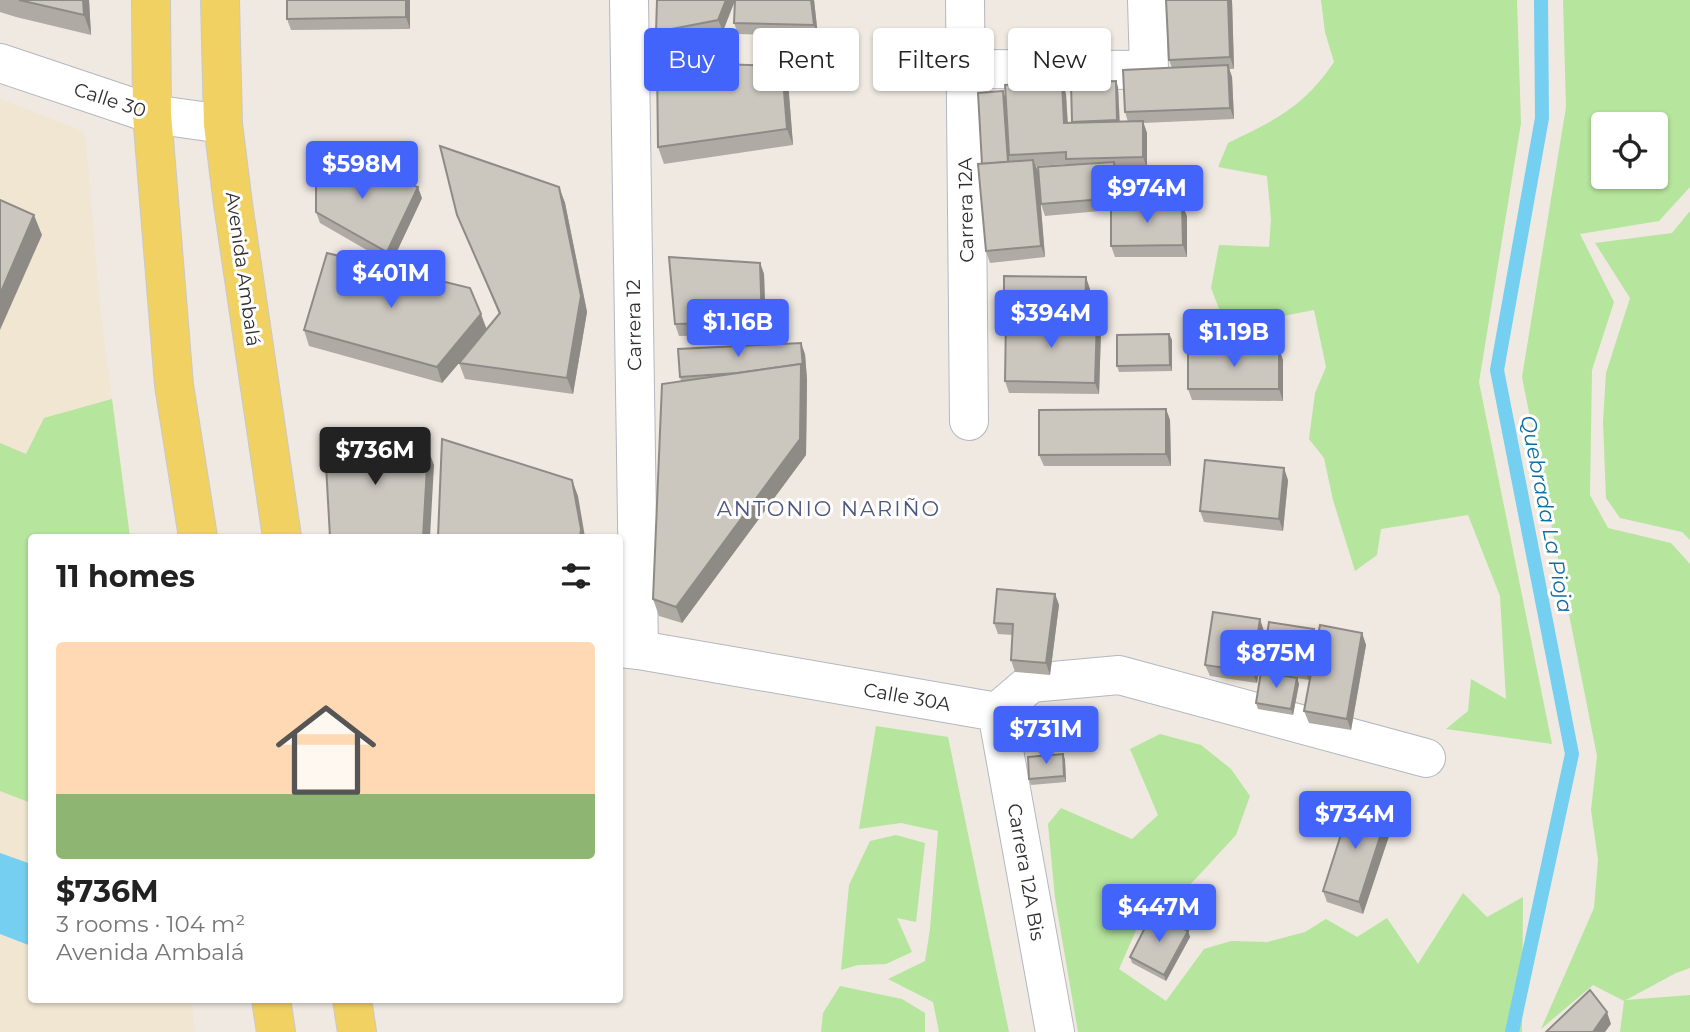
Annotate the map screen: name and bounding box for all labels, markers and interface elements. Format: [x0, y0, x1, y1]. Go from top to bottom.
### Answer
chip: Buy [644, 28, 739, 91]
chip: Rent [753, 28, 859, 91]
chip: Filters [873, 28, 994, 91]
chip: New [1008, 28, 1111, 91]
street label: Calle 30 [71, 78, 149, 122]
map controls [1591, 112, 1668, 189]
button: locate [1591, 112, 1668, 189]
pin: $598M [313, 142, 411, 201]
text: $598M [322, 150, 402, 178]
street label: Carrera 12A [954, 157, 978, 263]
pin: $974M [1098, 166, 1196, 225]
text: $974M [1107, 174, 1187, 202]
street label: Avenida Ambalá [221, 190, 265, 348]
pin: $401M [342, 250, 440, 310]
text: $401M [352, 259, 430, 287]
street label: Carrera 12 [622, 279, 646, 371]
pin: $394M [1002, 290, 1100, 350]
text: $394M [1011, 299, 1091, 327]
pin: $1.16B [681, 300, 795, 359]
text: $1.16B [703, 308, 773, 336]
pin: $1.19B [1177, 310, 1291, 369]
text: $1.19B [1199, 318, 1269, 346]
water label: Quebrada La Pioja [1516, 413, 1578, 615]
pin: $736M [326, 428, 424, 487]
text: $736M [336, 436, 414, 464]
district label: ANTONIO NARIÑO [717, 496, 941, 521]
icon: filters [557, 557, 595, 595]
text: 11 homes [56, 558, 195, 595]
pin: $875M [1227, 630, 1325, 690]
text: $875M [1236, 639, 1316, 667]
street label: Calle 30A [862, 678, 953, 716]
icon: home [263, 687, 389, 813]
pin: $731M [997, 706, 1095, 766]
text: $731M [1009, 715, 1083, 743]
pin: $734M [1306, 792, 1404, 851]
text: $734M [1315, 800, 1395, 828]
street label: Carrera 12A Bis [1003, 802, 1049, 942]
text: $736M [56, 873, 159, 910]
pin: $447M [1110, 884, 1208, 944]
text: $447M [1118, 893, 1200, 921]
text: 3 rooms · 104 m² [56, 910, 245, 938]
text: Avenida Ambalá [56, 938, 245, 966]

